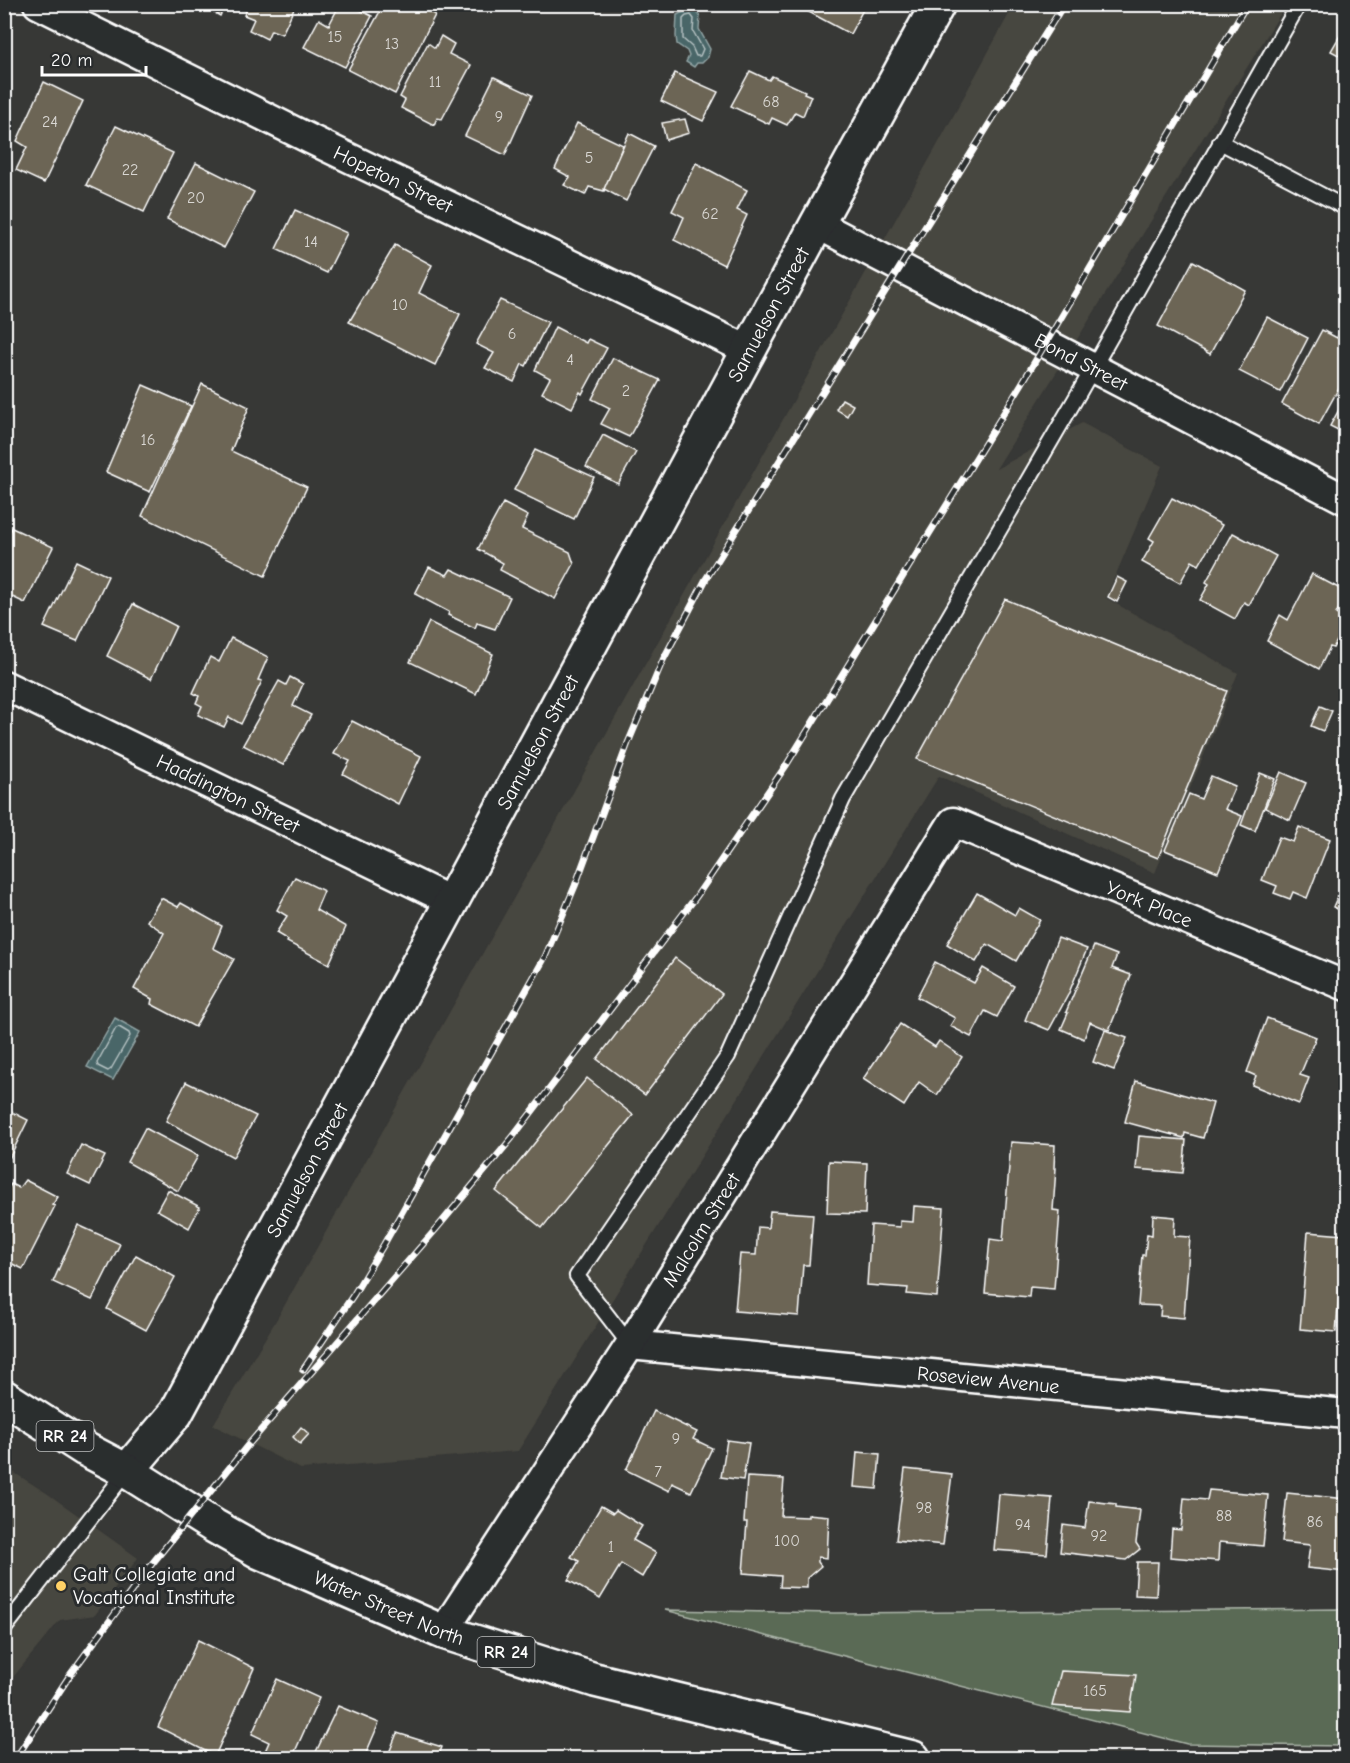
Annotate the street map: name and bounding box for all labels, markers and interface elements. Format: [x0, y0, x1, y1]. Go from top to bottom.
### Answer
house number: 15 [327, 28, 343, 46]
house number: 13 [385, 35, 399, 53]
scale bar [42, 39, 146, 77]
text: 20 m [51, 50, 92, 71]
house number: 11 [429, 73, 441, 91]
house number: 68 [763, 93, 779, 111]
house number: 9 [495, 108, 503, 126]
house number: 24 [42, 113, 58, 131]
street label: Hopeton Street [330, 141, 457, 219]
house number: 5 [585, 149, 593, 167]
house number: 22 [122, 161, 138, 179]
house number: 20 [187, 189, 205, 207]
house number: 62 [701, 205, 719, 223]
house number: 14 [304, 233, 318, 251]
street label: Samuelson Street [723, 242, 815, 386]
house number: 10 [392, 296, 408, 314]
house number: 6 [508, 325, 516, 343]
street label: Bond Street [1031, 329, 1132, 397]
house number: 4 [566, 351, 574, 369]
house number: 2 [622, 382, 630, 400]
house number: 16 [140, 431, 156, 449]
street label: Samuelson Street [493, 670, 584, 814]
street label: Haddington Street [153, 750, 304, 839]
street label: York Place [1103, 876, 1196, 933]
street label: Samuelson Street [262, 1098, 354, 1241]
street label: Malcolm Street [658, 1168, 746, 1291]
street label: Roseview Avenue [916, 1362, 1061, 1398]
road number: RR 24 [36, 1421, 94, 1451]
house number: 9 [672, 1430, 680, 1448]
house number: 7 [654, 1463, 662, 1481]
house number: 98 [916, 1499, 932, 1517]
house number: 88 [1216, 1507, 1232, 1525]
house number: 86 [1307, 1513, 1323, 1531]
house number: 94 [1015, 1516, 1031, 1534]
house number: 92 [1091, 1527, 1107, 1545]
house number: 100 [774, 1532, 800, 1550]
house number: 1 [608, 1538, 614, 1556]
place label: Galt Collegiate and Vocational Institute [73, 1563, 235, 1609]
street label: Water Street North [310, 1566, 467, 1650]
marker: Galt Collegiate and Vocational Institute [54, 1579, 68, 1593]
road number: RR 24 [478, 1637, 534, 1667]
house number: 165 [1083, 1682, 1107, 1700]

